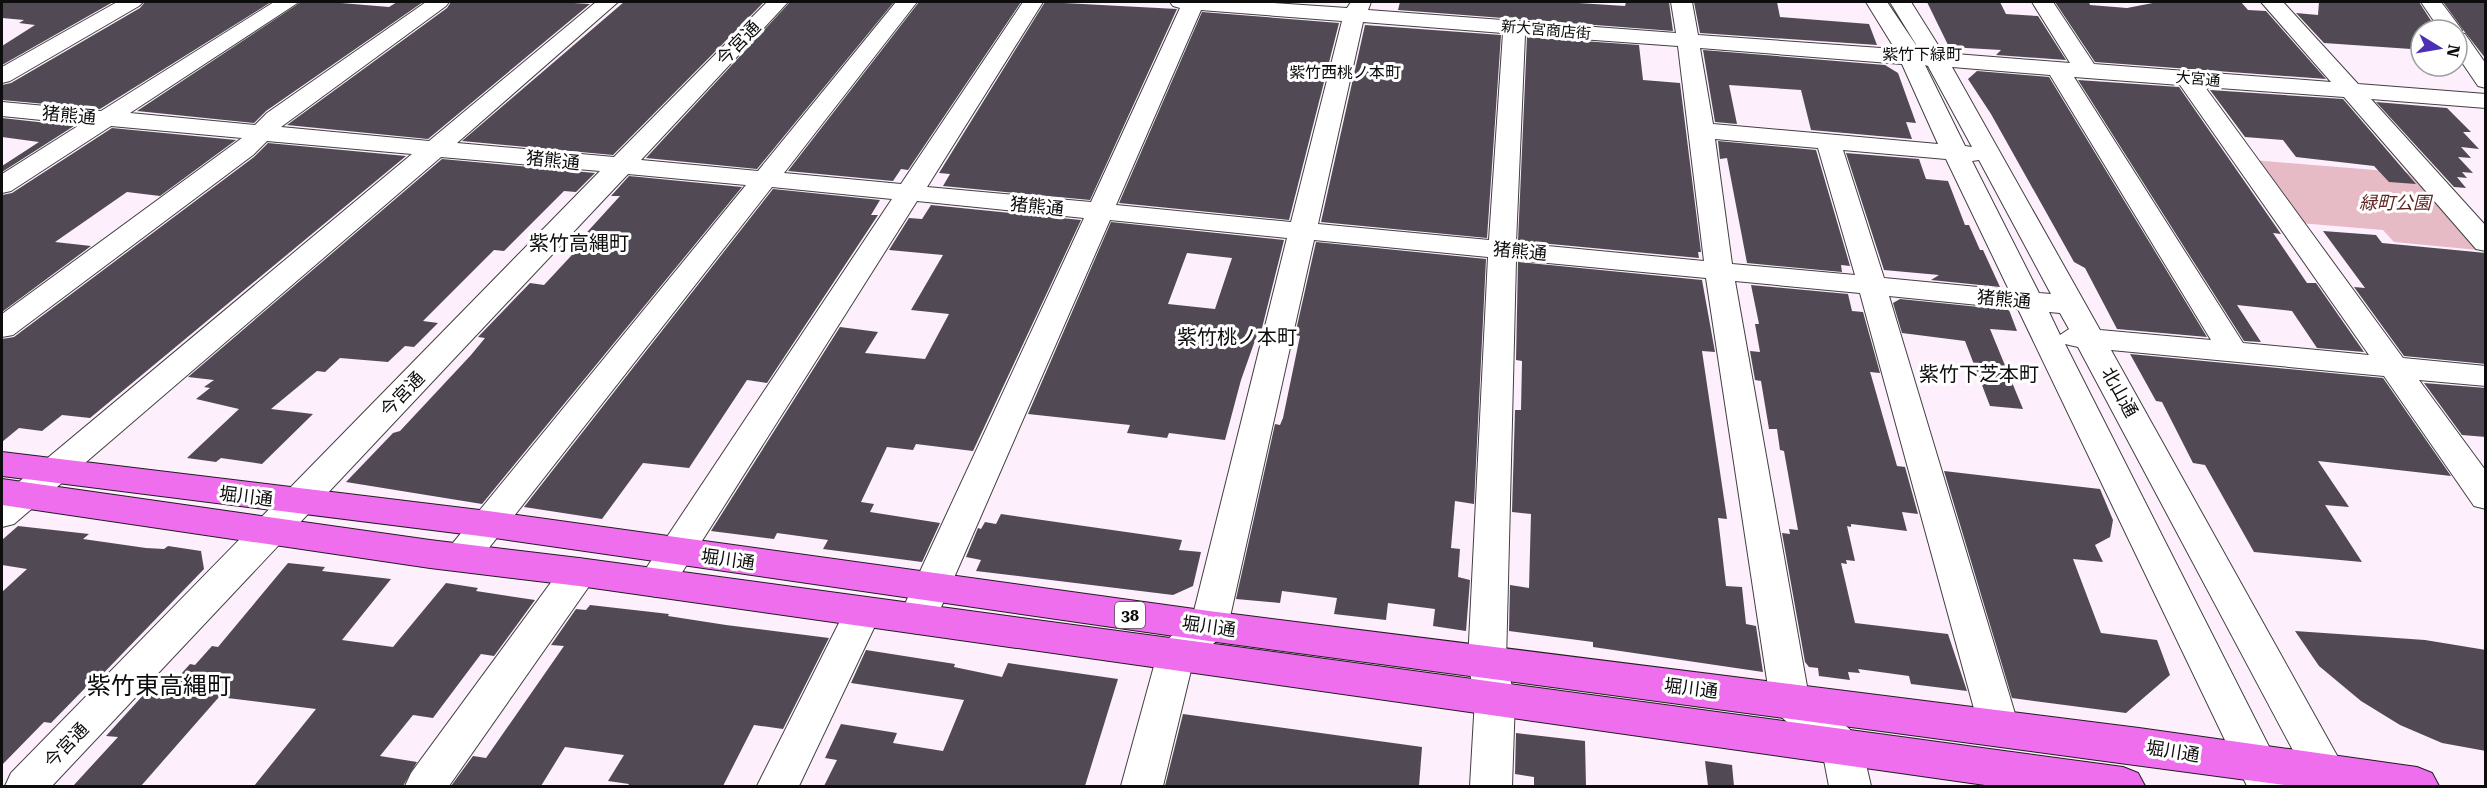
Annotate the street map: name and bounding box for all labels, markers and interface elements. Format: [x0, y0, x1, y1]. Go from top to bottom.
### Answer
street label: 今宮通 [712, 16, 764, 70]
street label: 新大宮商店街 [1500, 17, 1592, 43]
north arrow [2409, 18, 2469, 78]
text: N [2443, 43, 2464, 59]
district label: 紫竹下緑町 [1882, 45, 1962, 64]
district label: 紫竹西桃ノ本町 [1289, 63, 1401, 82]
street label: 大宮通 [2175, 68, 2221, 90]
street label: 猪熊通 [41, 102, 97, 128]
street label: 猪熊通 [525, 147, 581, 173]
park label: 緑町公園 [2359, 192, 2434, 213]
street label: 猪熊通 [1009, 193, 1065, 219]
district label: 紫竹高縄町 [529, 231, 629, 255]
street label: 猪熊通 [1492, 238, 1548, 264]
street label: 猪熊通 [1976, 286, 2032, 312]
district label: 紫竹桃ノ本町 [1177, 325, 1297, 349]
district label: 紫竹下芝本町 [1919, 362, 2039, 386]
street label: 北山通 [2098, 363, 2142, 421]
street label: 今宮通 [376, 367, 428, 421]
street label: 堀川通 [218, 482, 274, 510]
street label: 堀川通 [700, 545, 756, 573]
road number: 38 [1115, 602, 1145, 628]
street label: 堀川通 [1181, 612, 1237, 640]
district label: 紫竹東高縄町 [87, 672, 231, 700]
street label: 堀川通 [1663, 674, 1719, 702]
street label: 今宮通 [40, 718, 92, 772]
street label: 堀川通 [2145, 736, 2201, 766]

